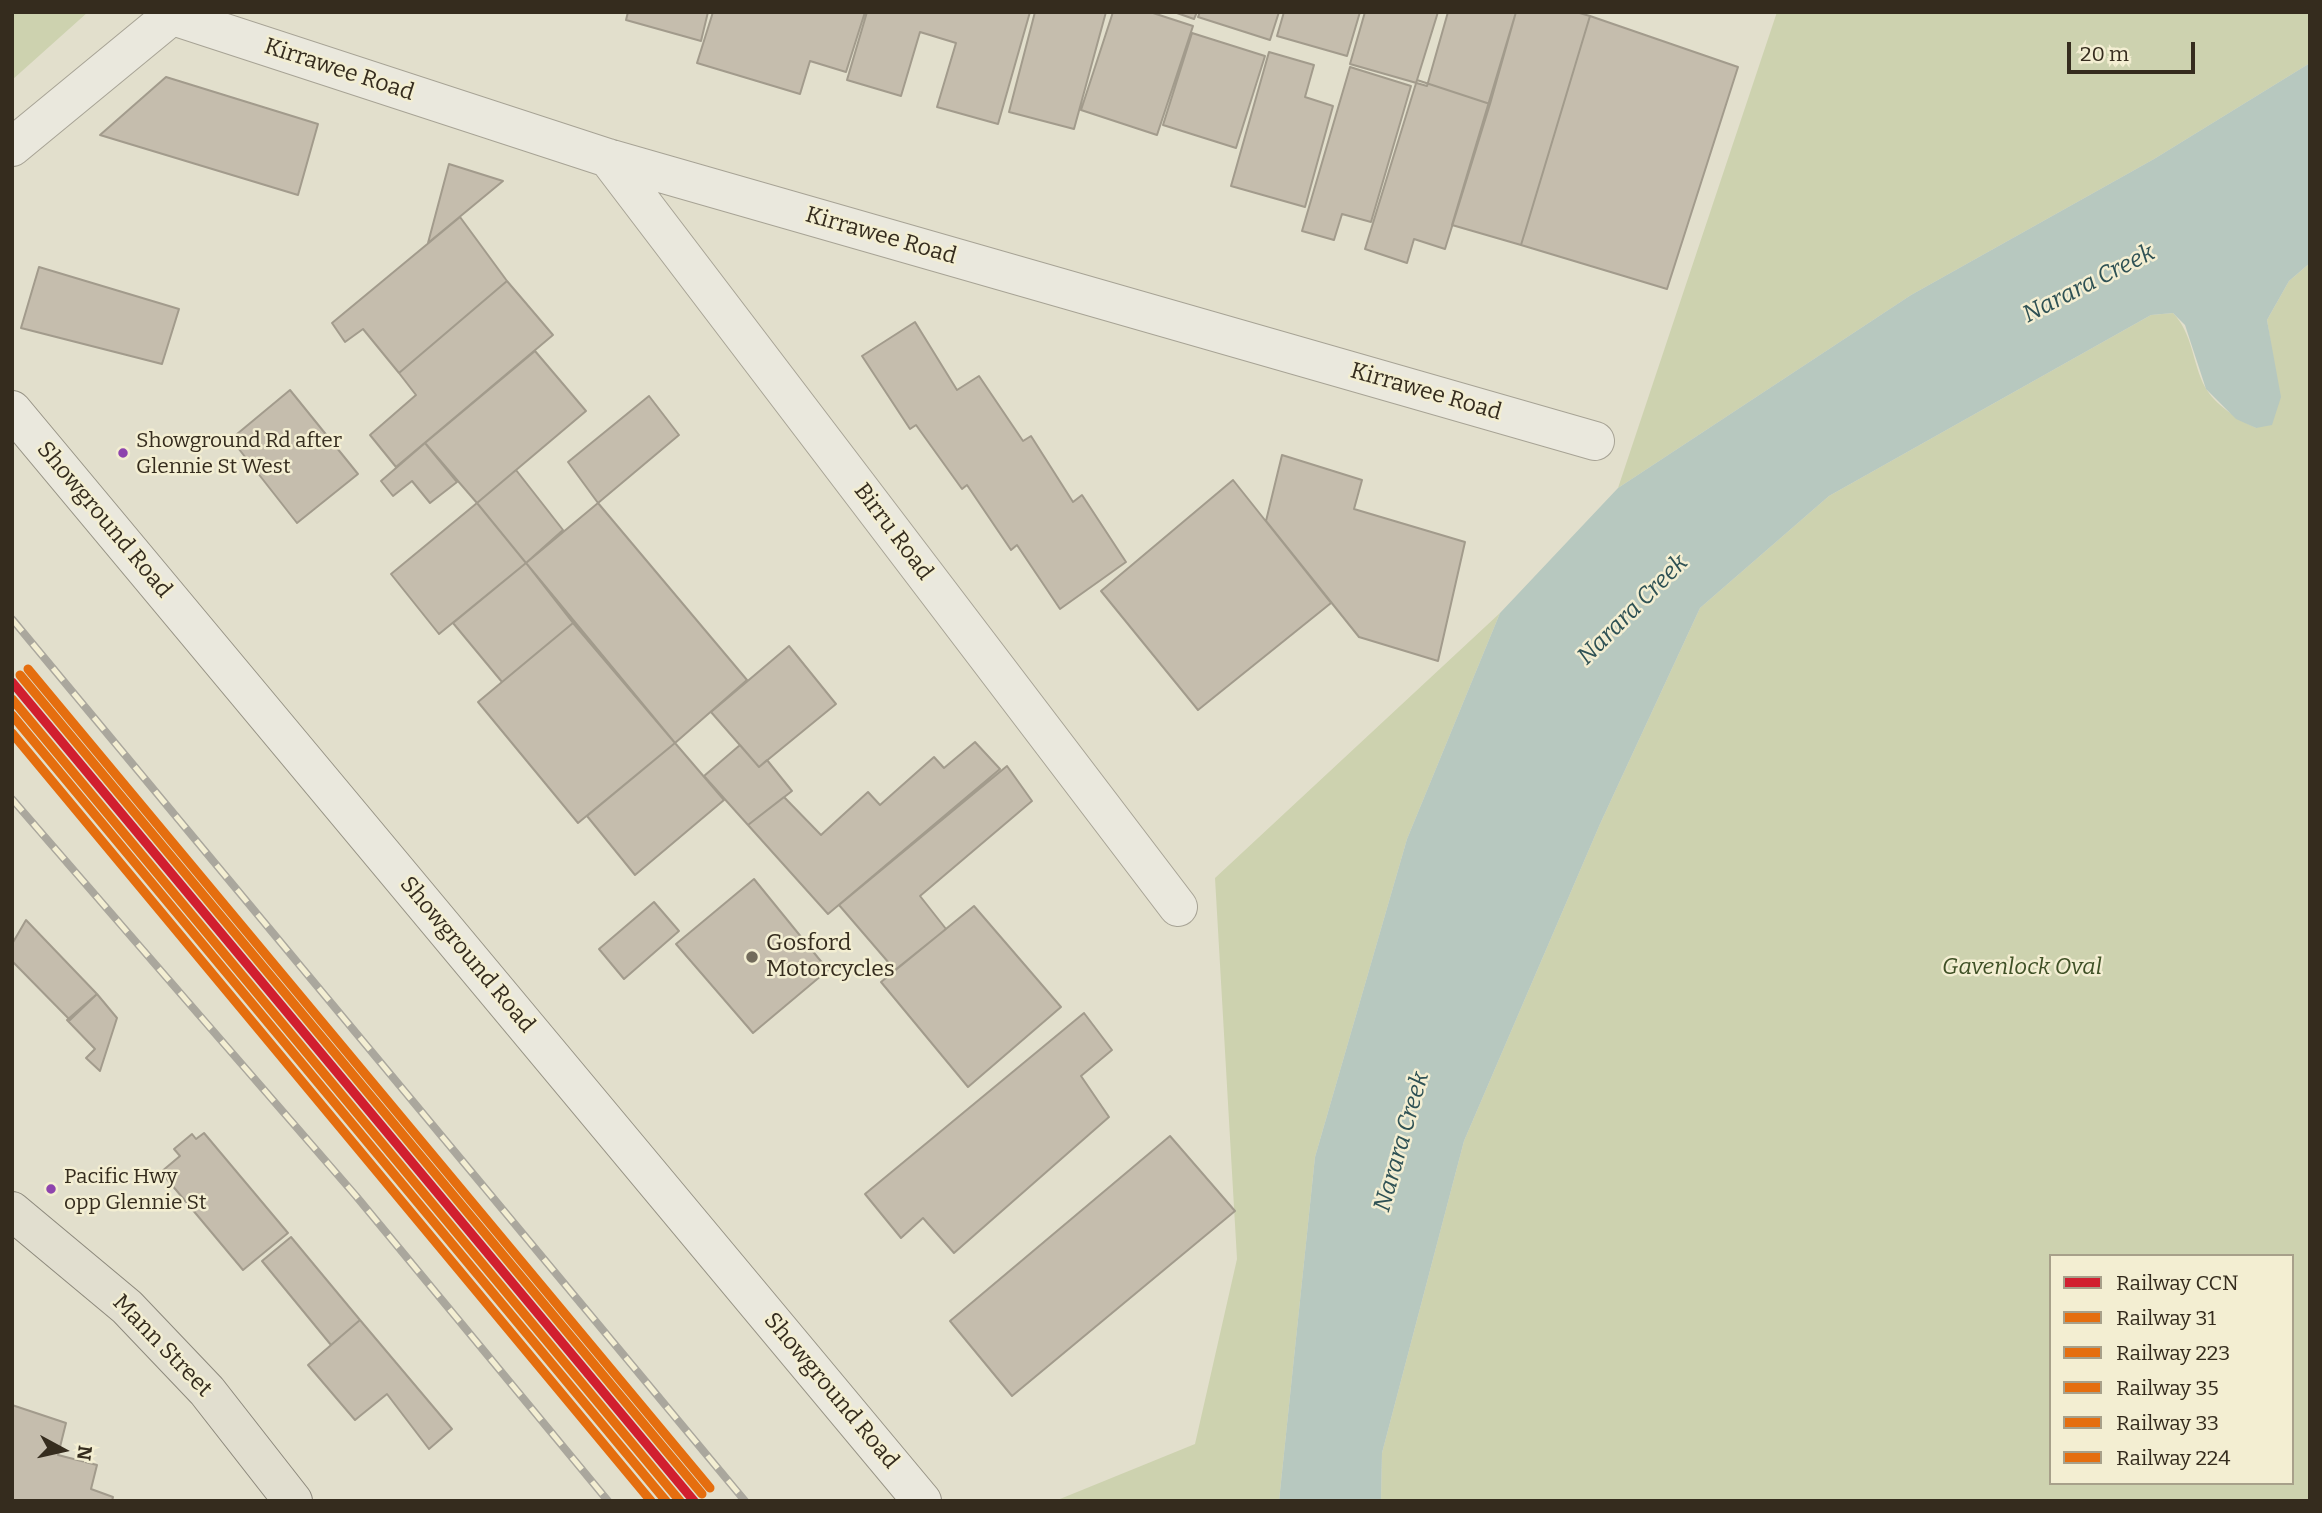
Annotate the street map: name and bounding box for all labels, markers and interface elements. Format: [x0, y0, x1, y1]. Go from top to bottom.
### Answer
scale bar [2070, 28, 2198, 72]
street label: Kirrawee Road [261, 33, 417, 107]
text: 20 m [2080, 41, 2129, 67]
street label: Kirrawee Road [802, 201, 960, 271]
water label: Narara Creek [2018, 238, 2160, 330]
street label: Kirrawee Road [1347, 357, 1505, 427]
place label: Showground Rd after Glennie St West [136, 428, 342, 478]
street label: Showground Road [31, 436, 177, 604]
marker: Showground Rd after Glennie St West [116, 446, 130, 460]
street label: Birru Road [848, 478, 938, 586]
water label: Narara Creek [1572, 549, 1694, 671]
street label: Showground Road [394, 871, 540, 1039]
place label: Gosford Motorcycles [766, 930, 895, 984]
marker: Gosford Motorcycles [744, 949, 760, 965]
park label: Gavenlock Oval [1942, 954, 2102, 982]
water label: Narara Creek [1368, 1069, 1436, 1215]
place label: Pacific Hwy opp Glennie St [64, 1164, 207, 1214]
marker: Pacific Hwy opp Glennie St [44, 1182, 58, 1196]
legend [2049, 1254, 2294, 1485]
text: Railway CCN [2116, 1270, 2239, 1296]
street label: Mann Street [106, 1289, 218, 1403]
text: Railway 31 [2116, 1305, 2216, 1331]
street label: Showground Road [758, 1307, 904, 1475]
text: Railway 223 [2116, 1340, 2230, 1366]
text: Railway 35 [2116, 1375, 2219, 1401]
text: Railway 33 [2116, 1410, 2219, 1436]
north arrow [28, 1415, 98, 1485]
text: N [72, 1444, 97, 1462]
text: Railway 224 [2116, 1445, 2231, 1471]

